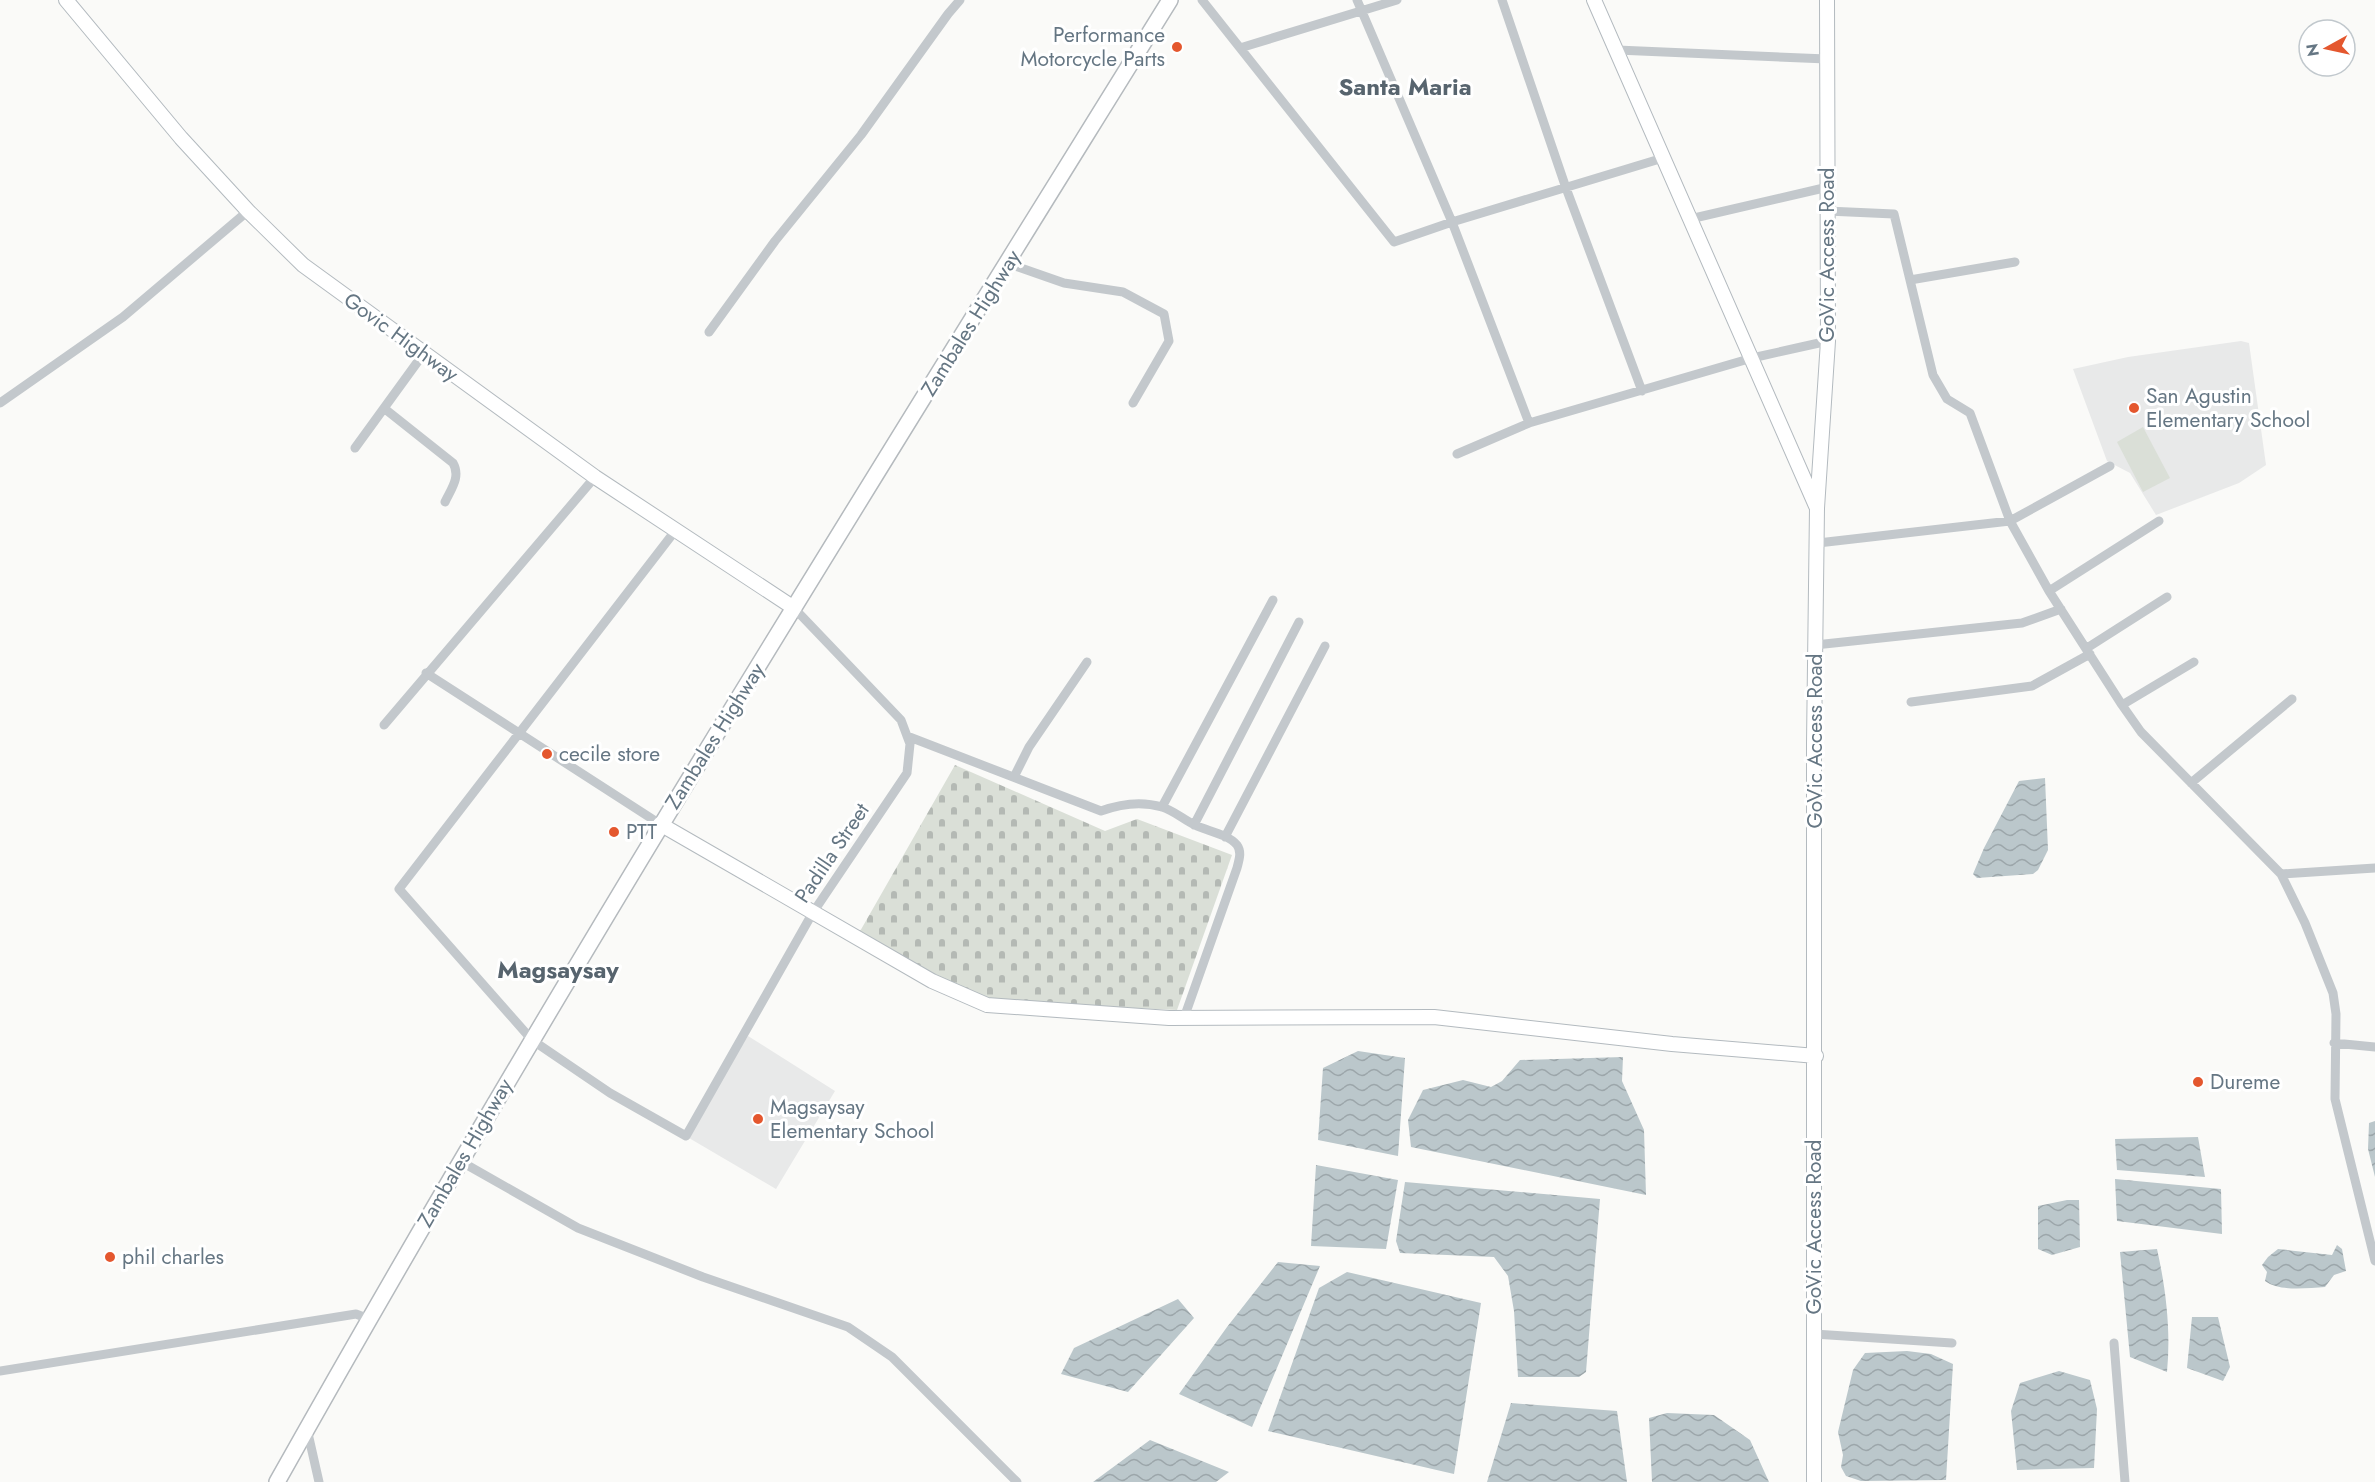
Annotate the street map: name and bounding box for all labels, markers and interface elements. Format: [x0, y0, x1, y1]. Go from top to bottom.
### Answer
north arrow [2297, 18, 2357, 78]
place label: Performance Motorcycle Parts [1020, 20, 1165, 74]
marker: Performance Motorcycle Parts [1170, 40, 1184, 54]
text: N [2300, 42, 2325, 58]
district label: Santa Maria [1338, 69, 1472, 104]
street label: GoVic Access Road [1812, 168, 1842, 343]
street label: Zambales Highway [914, 243, 1028, 402]
street label: Govic Highway [337, 285, 465, 389]
place label: San Agustin Elementary School [2146, 381, 2310, 435]
marker: San Agustin Elementary School [2127, 401, 2141, 415]
street label: GoVic Access Road [1800, 654, 1830, 829]
street label: Zambales Highway [658, 656, 772, 815]
place label: cecile store [559, 739, 660, 769]
marker: cecile store [540, 747, 554, 761]
street label: Padilla Street [788, 797, 876, 909]
place label: PTT [626, 817, 657, 847]
marker: PTT [607, 825, 621, 839]
district label: Magsaysay [497, 952, 619, 987]
place label: Dureme [2210, 1067, 2280, 1097]
street label: Zambales Highway [410, 1072, 520, 1233]
marker: Dureme [2191, 1075, 2205, 1089]
place label: Magsaysay Elementary School [770, 1092, 934, 1146]
marker: Magsaysay Elementary School [751, 1112, 765, 1126]
street label: GoVic Access Road [1799, 1140, 1829, 1315]
place label: phil charles [122, 1242, 224, 1272]
marker: phil charles [103, 1250, 117, 1264]

